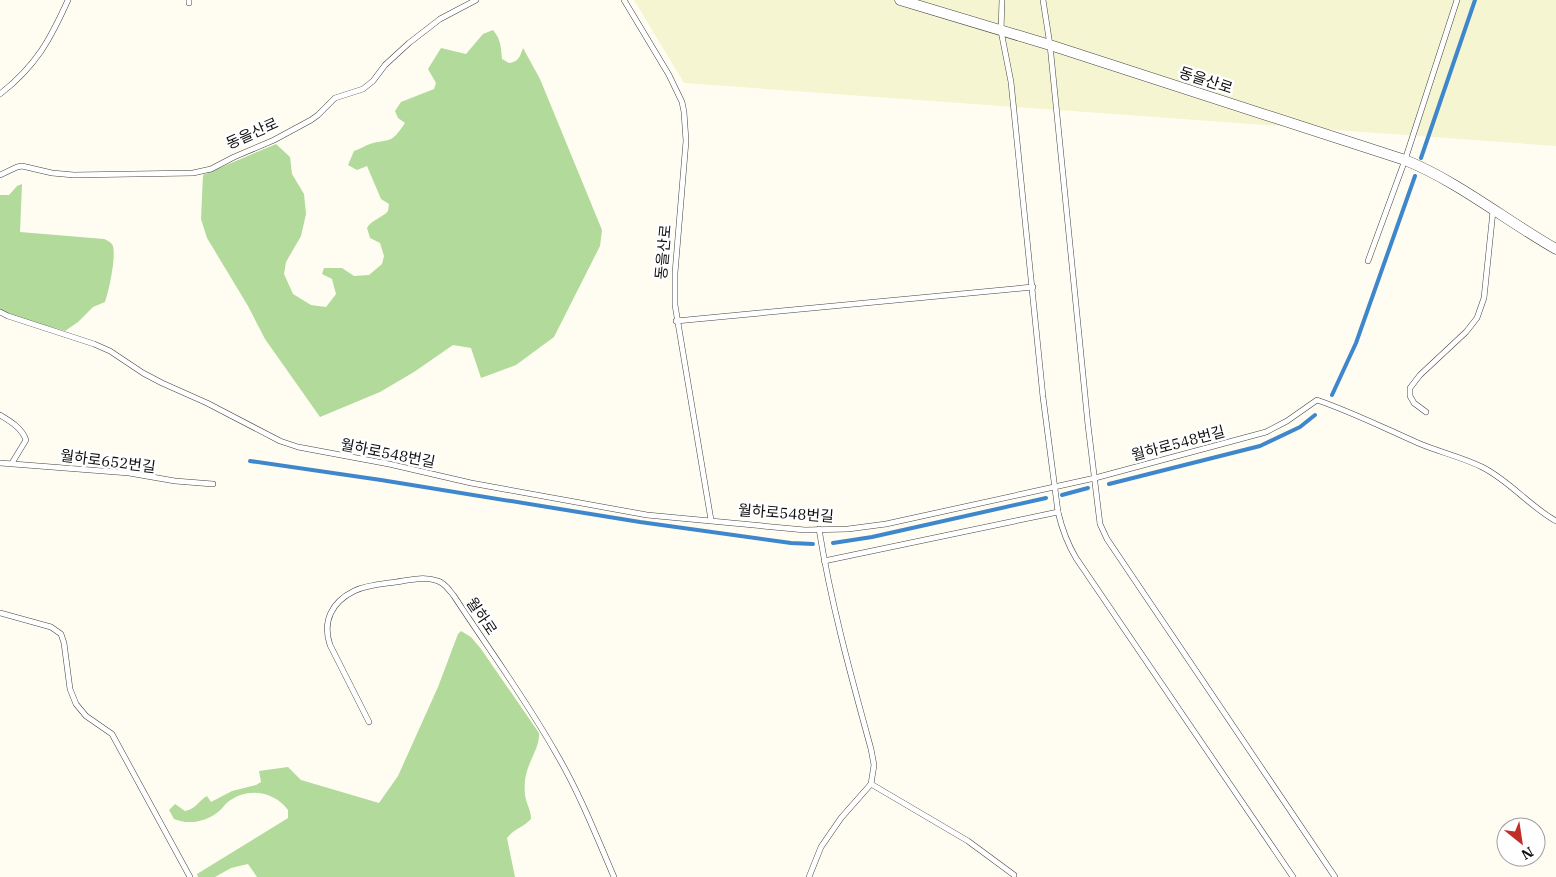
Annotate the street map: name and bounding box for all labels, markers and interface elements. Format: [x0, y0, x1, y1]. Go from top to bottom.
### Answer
street label: 동을산로 [1177, 62, 1235, 98]
street label: 동을산로 [223, 113, 281, 153]
street label: 동을산로 [651, 224, 675, 280]
street label: 월하로548번길 [1129, 421, 1227, 465]
street label: 월하로548번길 [339, 435, 437, 471]
street label: 월하로652번길 [59, 446, 157, 476]
street label: 월하로548번길 [737, 500, 835, 526]
street label: 월하로 [463, 594, 501, 638]
north arrow [1496, 817, 1546, 867]
text: N [1518, 843, 1537, 864]

